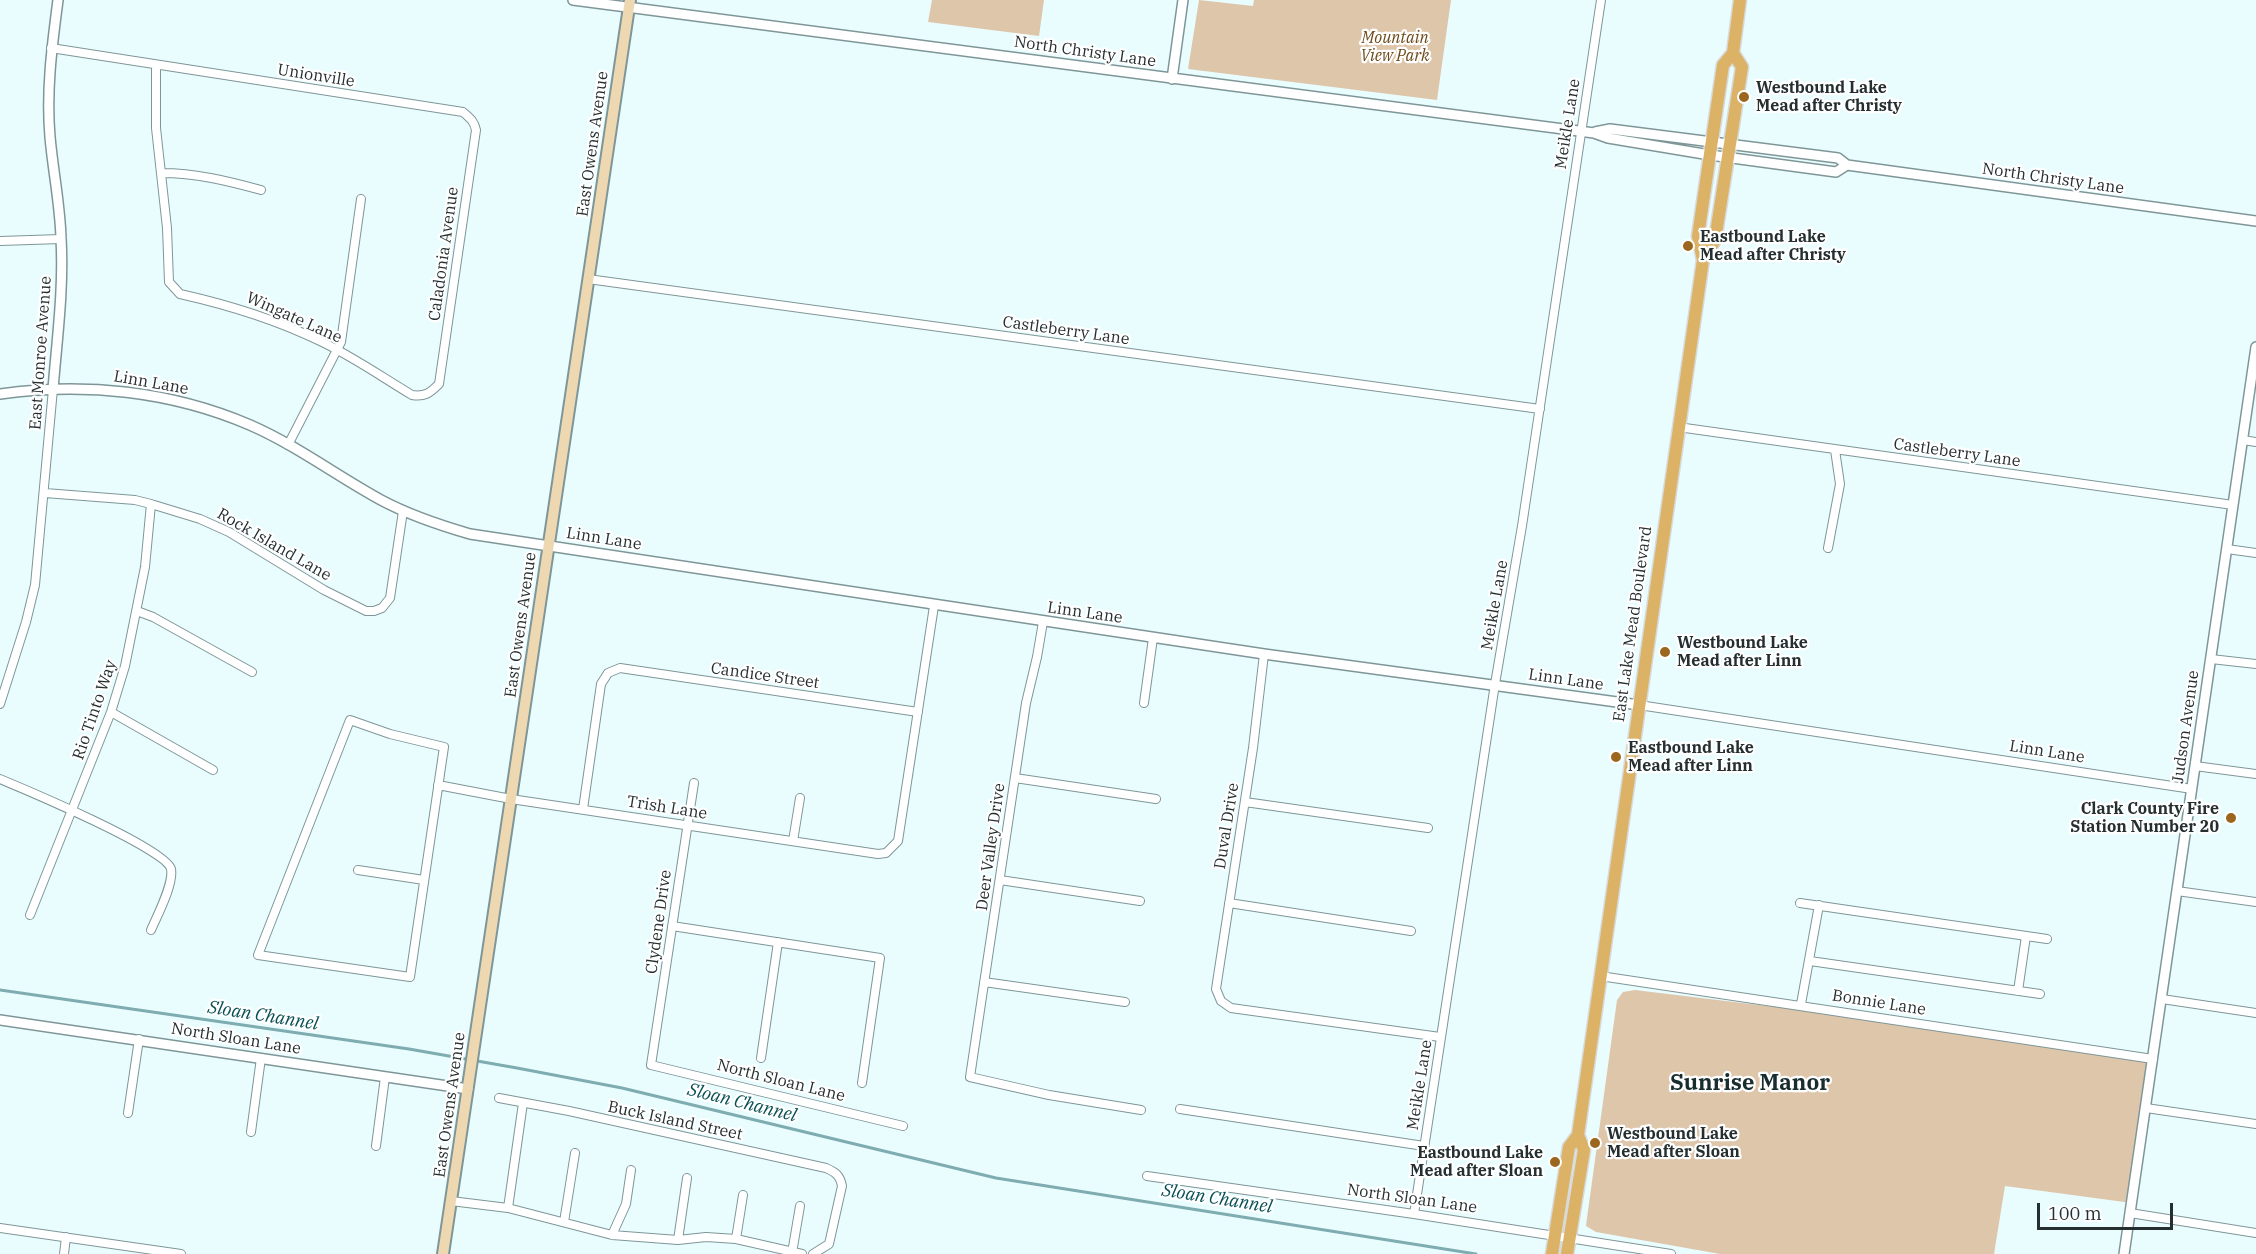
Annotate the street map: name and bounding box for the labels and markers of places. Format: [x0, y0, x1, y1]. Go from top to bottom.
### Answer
place label: Westbound Lake Mead after Christy [1756, 78, 1902, 116]
marker: Westbound Lake Mead after Christy [1737, 90, 1751, 104]
place label: Eastbound Lake Mead after Christy [1700, 227, 1846, 265]
marker: Eastbound Lake Mead after Christy [1681, 239, 1695, 253]
place label: Westbound Lake Mead after Linn [1677, 633, 1808, 671]
marker: Westbound Lake Mead after Linn [1658, 645, 1672, 659]
place label: Eastbound Lake Mead after Linn [1628, 738, 1754, 776]
marker: Eastbound Lake Mead after Linn [1609, 750, 1623, 764]
place label: Clark County Fire Station Number 20 [2070, 799, 2219, 837]
marker: Clark County Fire Station Number 20 [2224, 811, 2238, 825]
place label: Westbound Lake Mead after Sloan [1607, 1124, 1740, 1162]
marker: Westbound Lake Mead after Sloan [1588, 1136, 1602, 1150]
place label: Eastbound Lake Mead after Sloan [1410, 1143, 1543, 1181]
marker: Eastbound Lake Mead after Sloan [1548, 1155, 1562, 1169]

